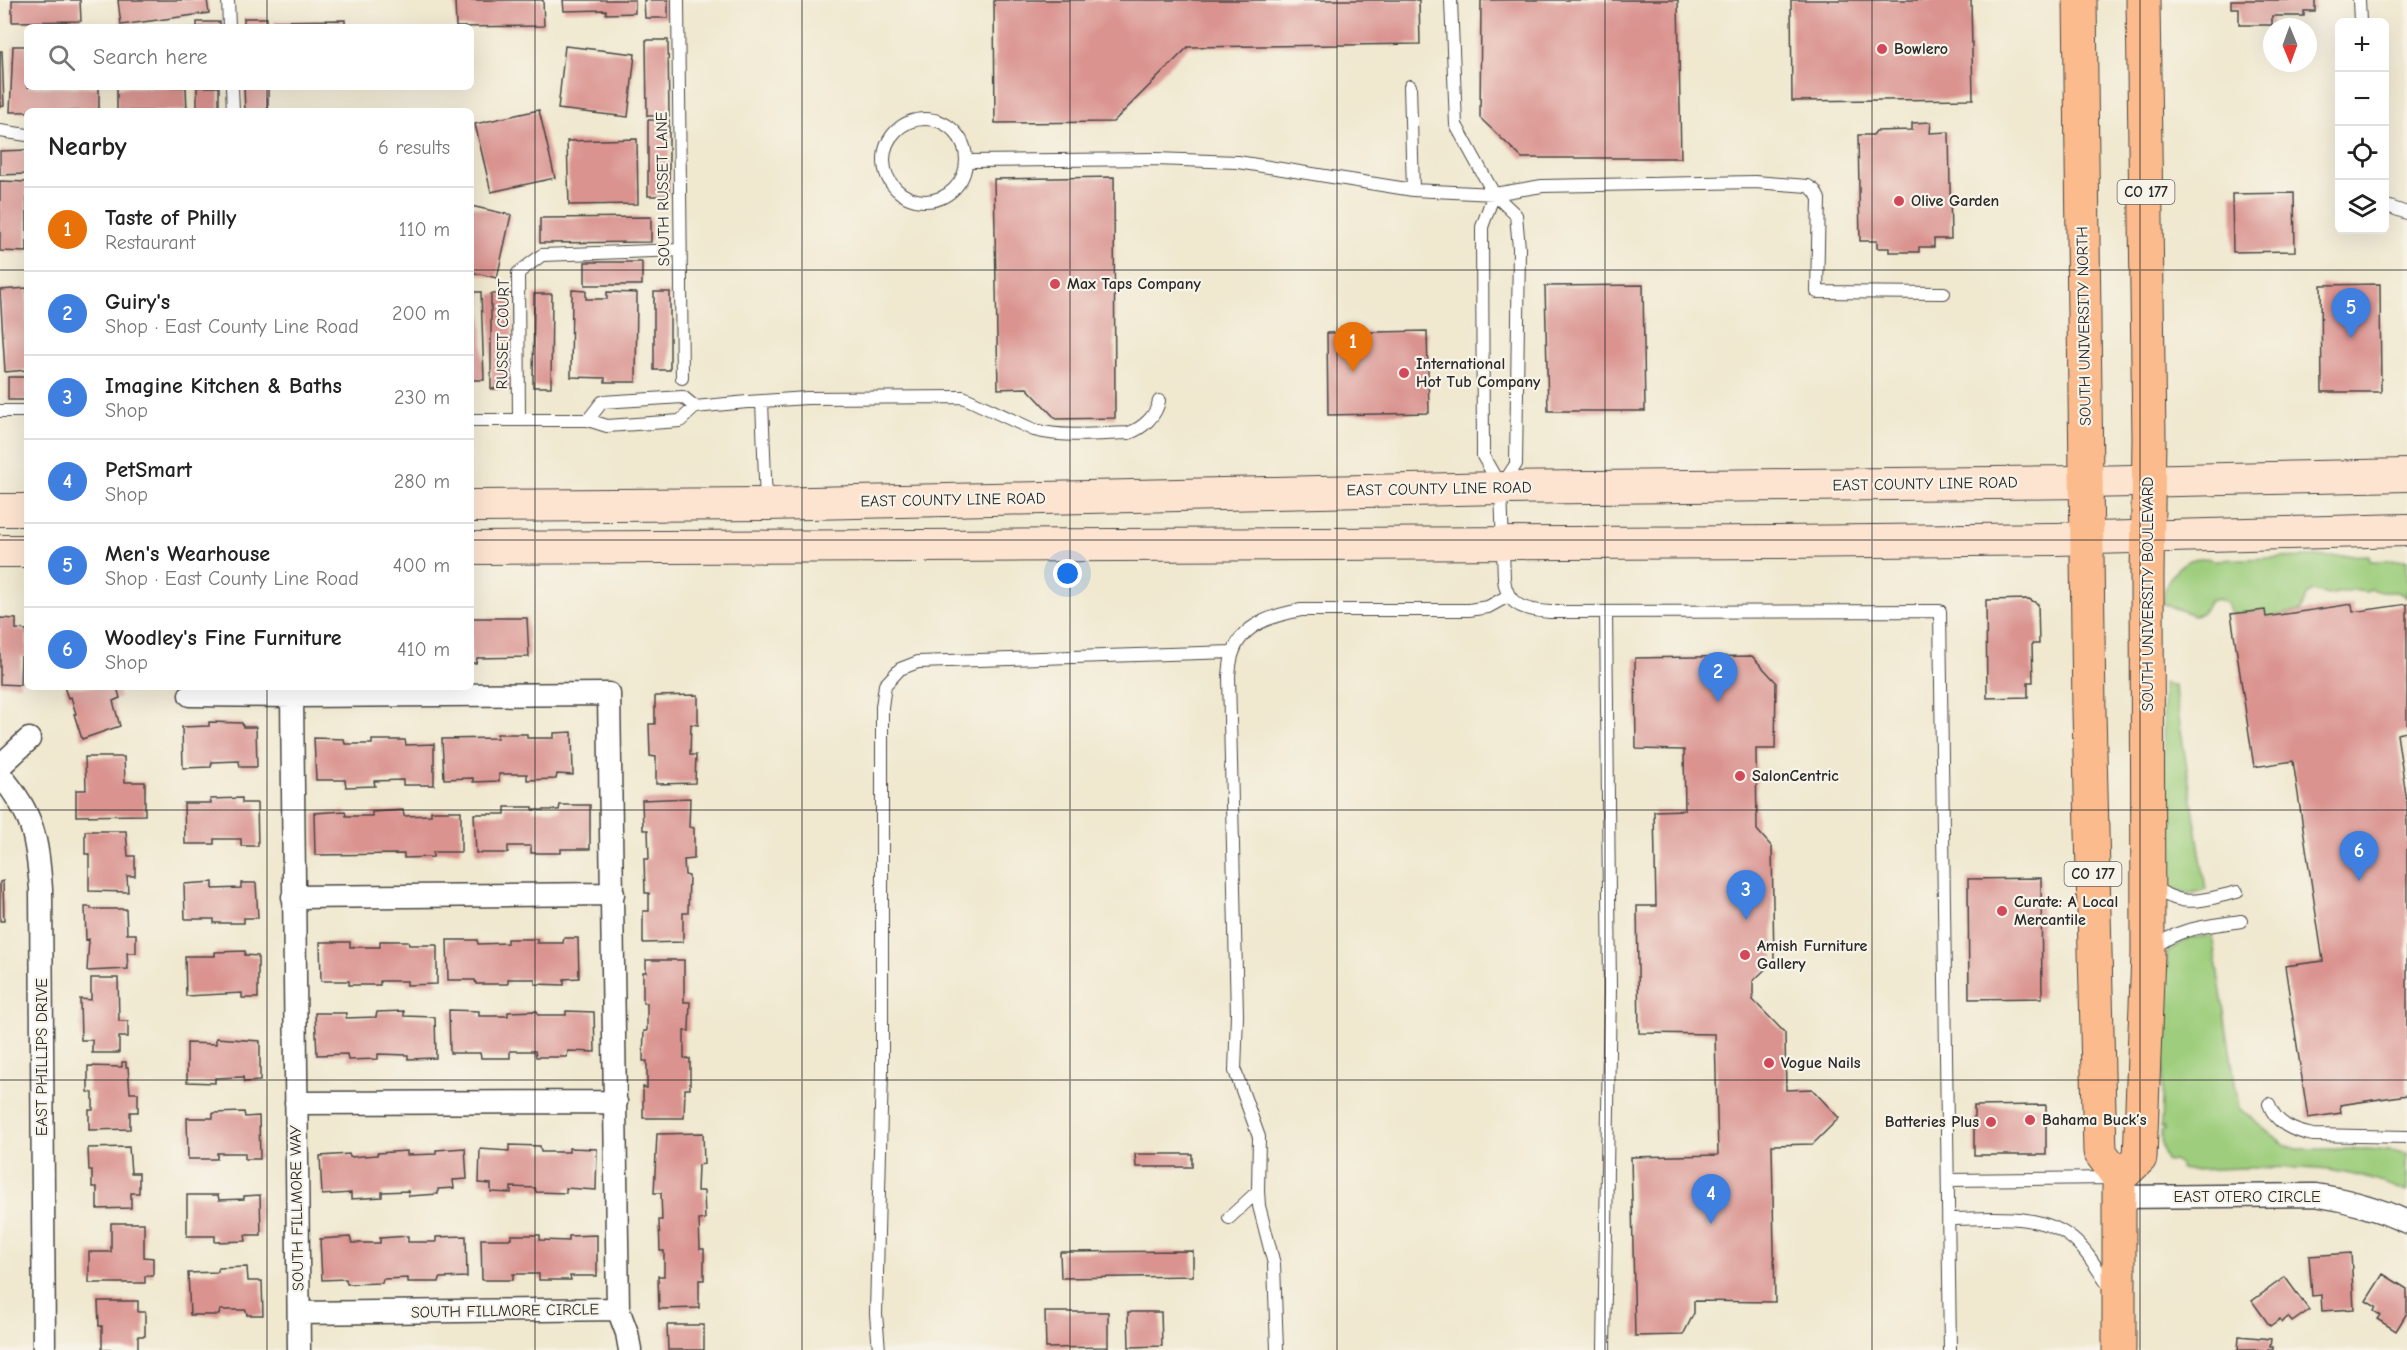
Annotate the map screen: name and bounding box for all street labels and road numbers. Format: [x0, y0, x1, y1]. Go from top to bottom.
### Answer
street label: SOUTH RUSSET LANE [653, 111, 673, 266]
road number: CO 177 [2118, 180, 2174, 204]
street label: SOUTH UNIVERSITY NORTH [2073, 226, 2095, 426]
street label: RUSSET COURT [493, 278, 513, 389]
street label: EAST COUNTY LINE ROAD [1832, 473, 2018, 495]
street label: SOUTH UNIVERSITY BOULEVARD [2139, 477, 2157, 711]
street label: EAST COUNTY LINE ROAD [1346, 478, 1532, 500]
street label: EAST COUNTY LINE ROAD [860, 489, 1046, 511]
road number: CO 177 [2064, 862, 2122, 886]
street label: EAST PHILLIPS DRIVE [33, 978, 51, 1136]
street label: SOUTH FILLMORE WAY [287, 1124, 307, 1291]
street label: EAST OTERO CIRCLE [2173, 1188, 2321, 1206]
street label: SOUTH FILLMORE CIRCLE [411, 1300, 600, 1322]

